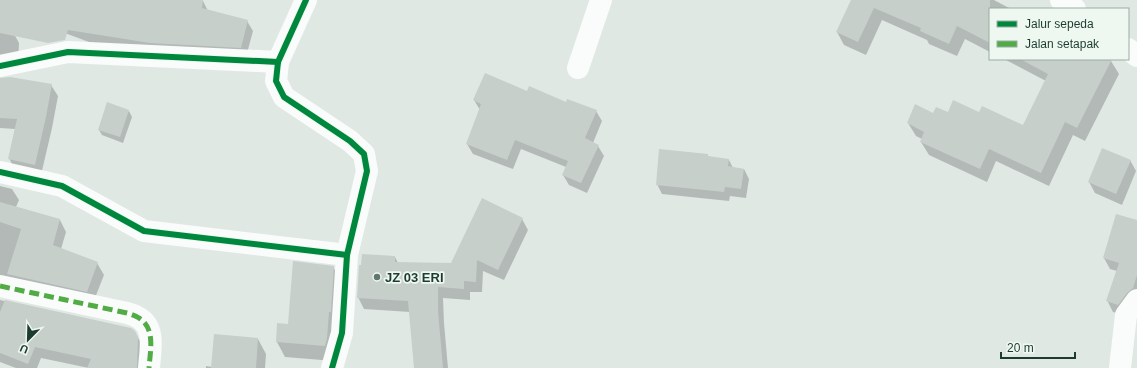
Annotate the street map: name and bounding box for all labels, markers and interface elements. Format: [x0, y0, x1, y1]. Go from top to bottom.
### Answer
legend [989, 8, 1129, 60]
text: Jalur sepeda [1025, 17, 1094, 31]
text: Jalan setapak [1025, 37, 1100, 51]
place label: JZ 03 ERI [385, 270, 444, 285]
marker: JZ 03 ERI [372, 272, 382, 282]
north arrow [8, 320, 48, 360]
scale bar [1001, 334, 1075, 360]
text: 20 m [1007, 341, 1034, 355]
text: U [18, 342, 30, 356]

